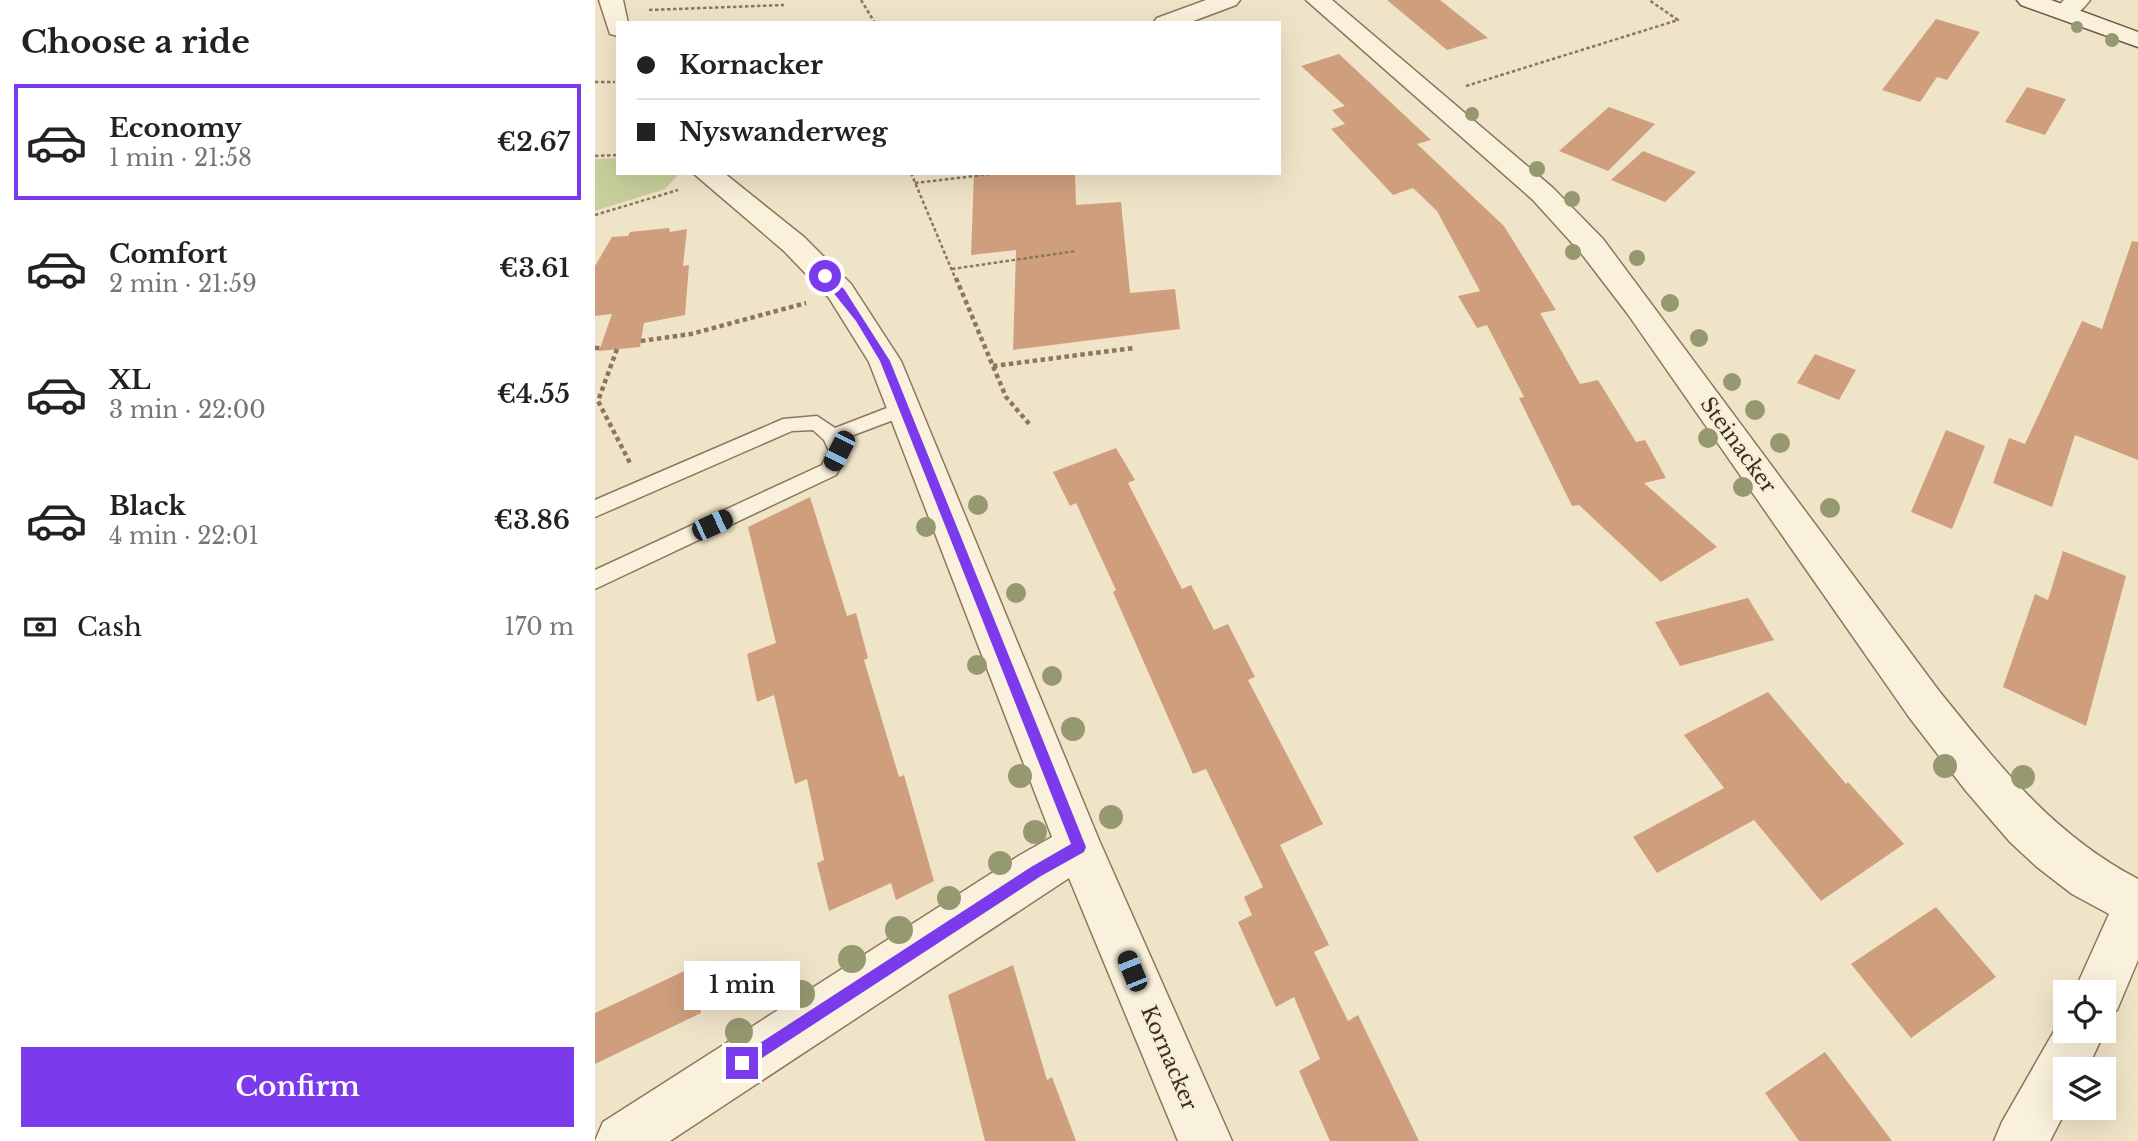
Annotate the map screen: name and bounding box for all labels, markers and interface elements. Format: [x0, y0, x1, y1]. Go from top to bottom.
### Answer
text: Choose a ride [21, 22, 250, 62]
text: Kornacker [679, 49, 823, 81]
icon: car [25, 111, 88, 174]
text: Economy [109, 112, 242, 144]
text: Nyswanderweg [679, 116, 887, 148]
text: €2.67 [497, 126, 570, 158]
text: 1 min · 21:58 [109, 144, 252, 172]
icon: car [25, 237, 88, 300]
text: Comfort [109, 238, 227, 270]
text: €3.61 [499, 252, 570, 284]
route start [809, 260, 841, 292]
text: 2 min · 21:59 [109, 270, 257, 298]
icon: car [25, 363, 88, 426]
text: XL [109, 364, 151, 396]
text: €4.55 [497, 378, 570, 410]
street label: Steinacker [1695, 392, 1781, 498]
text: 3 min · 22:00 [109, 396, 266, 424]
car [821, 428, 858, 474]
icon: car [25, 489, 88, 552]
text: Black [109, 490, 186, 522]
text: €3.86 [494, 504, 570, 536]
car [689, 507, 736, 543]
text: 4 min · 22:01 [109, 522, 259, 550]
icon: cash [21, 608, 59, 646]
text: Cash [77, 611, 142, 643]
text: 170 m [504, 613, 574, 641]
car [1115, 948, 1150, 994]
callout: 1 min [684, 962, 800, 1010]
text: 1 min [709, 971, 775, 999]
map controls [2053, 980, 2116, 1120]
button: locate [2053, 980, 2116, 1043]
street label: Kornacker [1135, 1002, 1203, 1114]
button: Confirm [21, 1047, 574, 1127]
route end [726, 1047, 758, 1079]
button: layers [2053, 1057, 2116, 1120]

